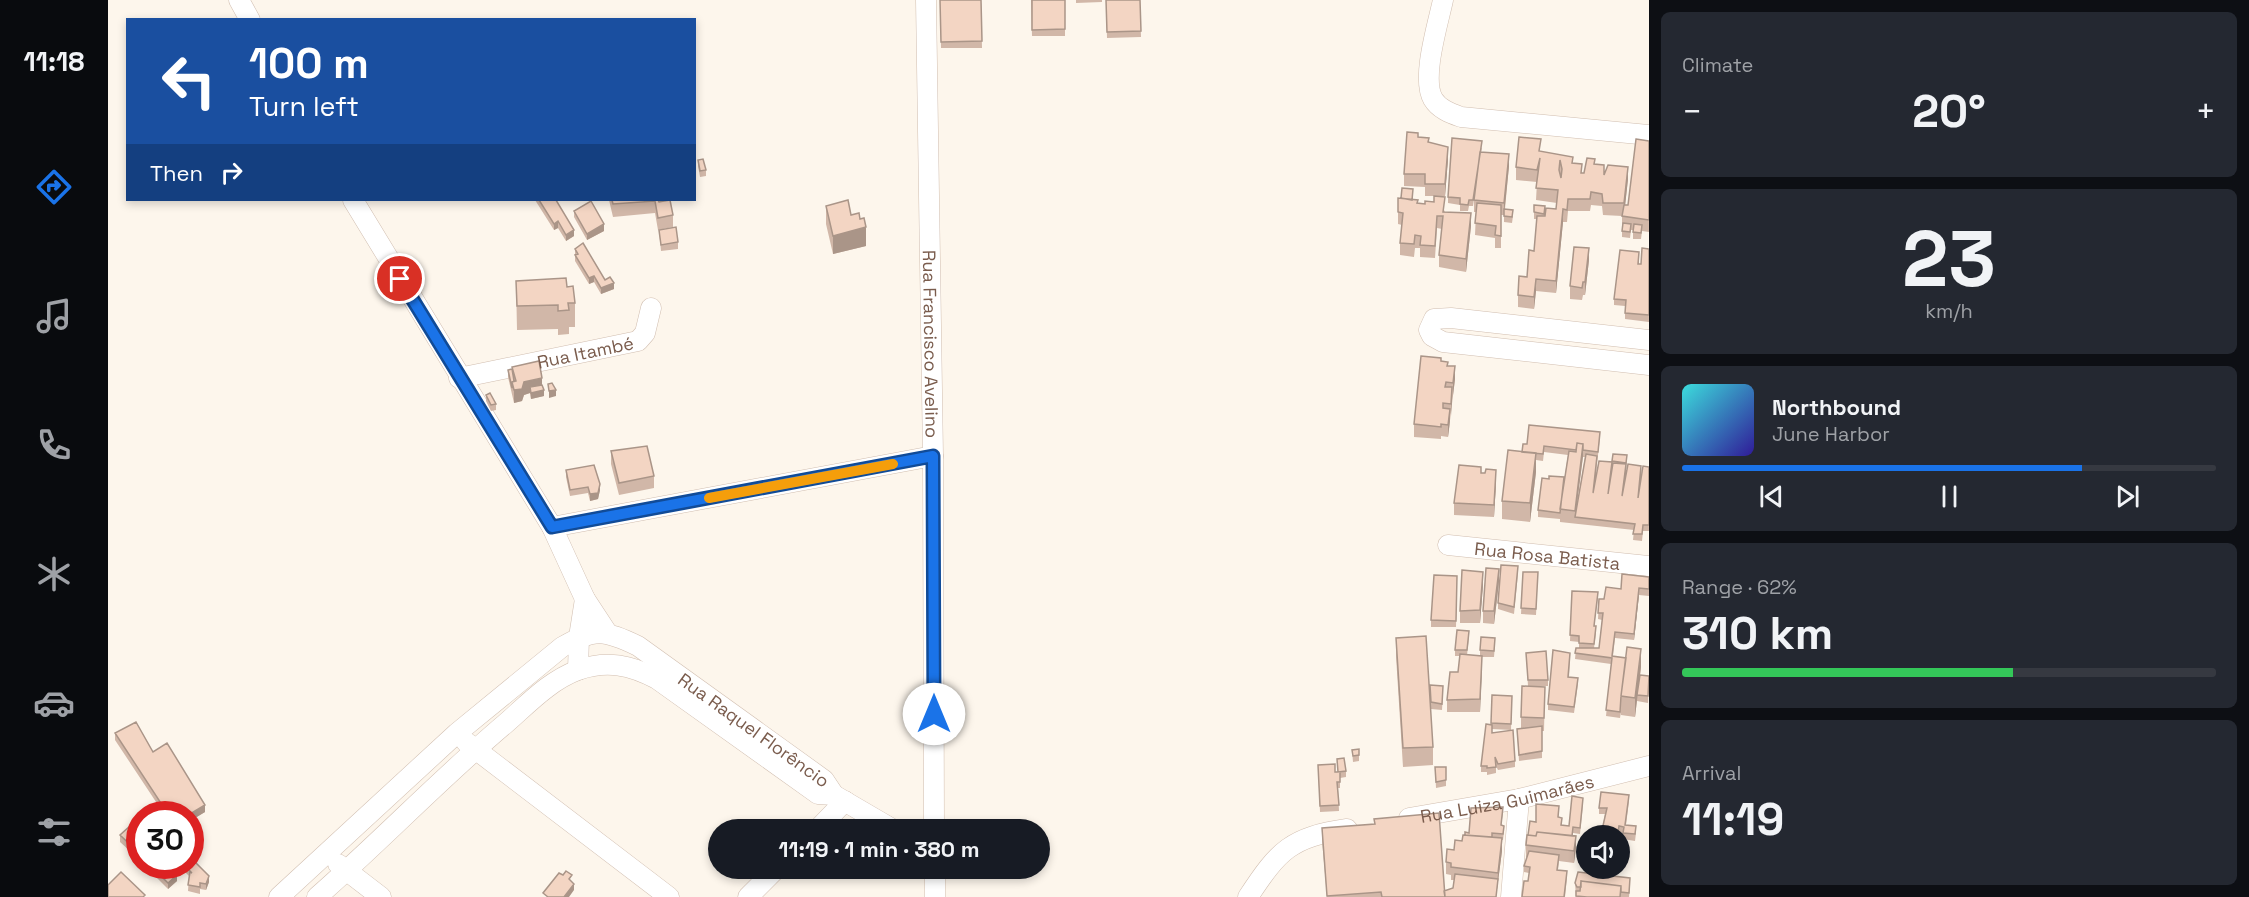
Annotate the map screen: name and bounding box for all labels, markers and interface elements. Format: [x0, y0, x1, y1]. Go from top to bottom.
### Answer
text: 100 m [249, 37, 369, 90]
icon: left [150, 42, 228, 120]
text: 11:18 [24, 44, 84, 79]
text: Climate [1682, 52, 1753, 78]
text: 20° [1912, 83, 1986, 140]
text: Turn left [249, 89, 359, 124]
text: − [1682, 91, 1702, 133]
text: + [2196, 91, 2216, 133]
icon: right [215, 156, 248, 189]
text: Then [150, 159, 203, 187]
icon: directions [33, 166, 75, 208]
text: 23 [1902, 209, 1996, 309]
street label: Rua Francisco Avelino [918, 250, 944, 438]
pin [374, 253, 425, 304]
icon: arrive [383, 262, 416, 295]
icon: music [33, 295, 75, 337]
text: km/h [1925, 298, 1973, 324]
street label: Rua Itambé [535, 331, 636, 373]
text: Northbound [1772, 393, 1901, 421]
text: June Harbor [1772, 421, 1890, 447]
icon: phone [33, 424, 75, 466]
icon: previous [1755, 480, 1788, 513]
icon: pause [1933, 480, 1966, 513]
icon: next [2111, 480, 2144, 513]
street label: Rua Rosa Batista [1473, 536, 1622, 574]
icon: climate [33, 553, 75, 595]
text: Range · 62% [1682, 574, 1797, 600]
text: 310 km [1682, 605, 1833, 662]
street label: Rua Raquel Florêncio [674, 667, 834, 792]
icon: car [33, 682, 75, 724]
position arrow [902, 682, 966, 746]
text: Arrival [1682, 760, 1741, 786]
street label: Rua Luiza Guimarães [1418, 769, 1596, 827]
text: 11:19 [1682, 791, 1784, 848]
speed limit sign: 30 [126, 801, 204, 879]
icon: filters [33, 811, 75, 853]
map controls [1576, 825, 1630, 879]
button: sound [1576, 825, 1630, 879]
text: 11:19 · 1 min · 380 m [779, 835, 979, 863]

